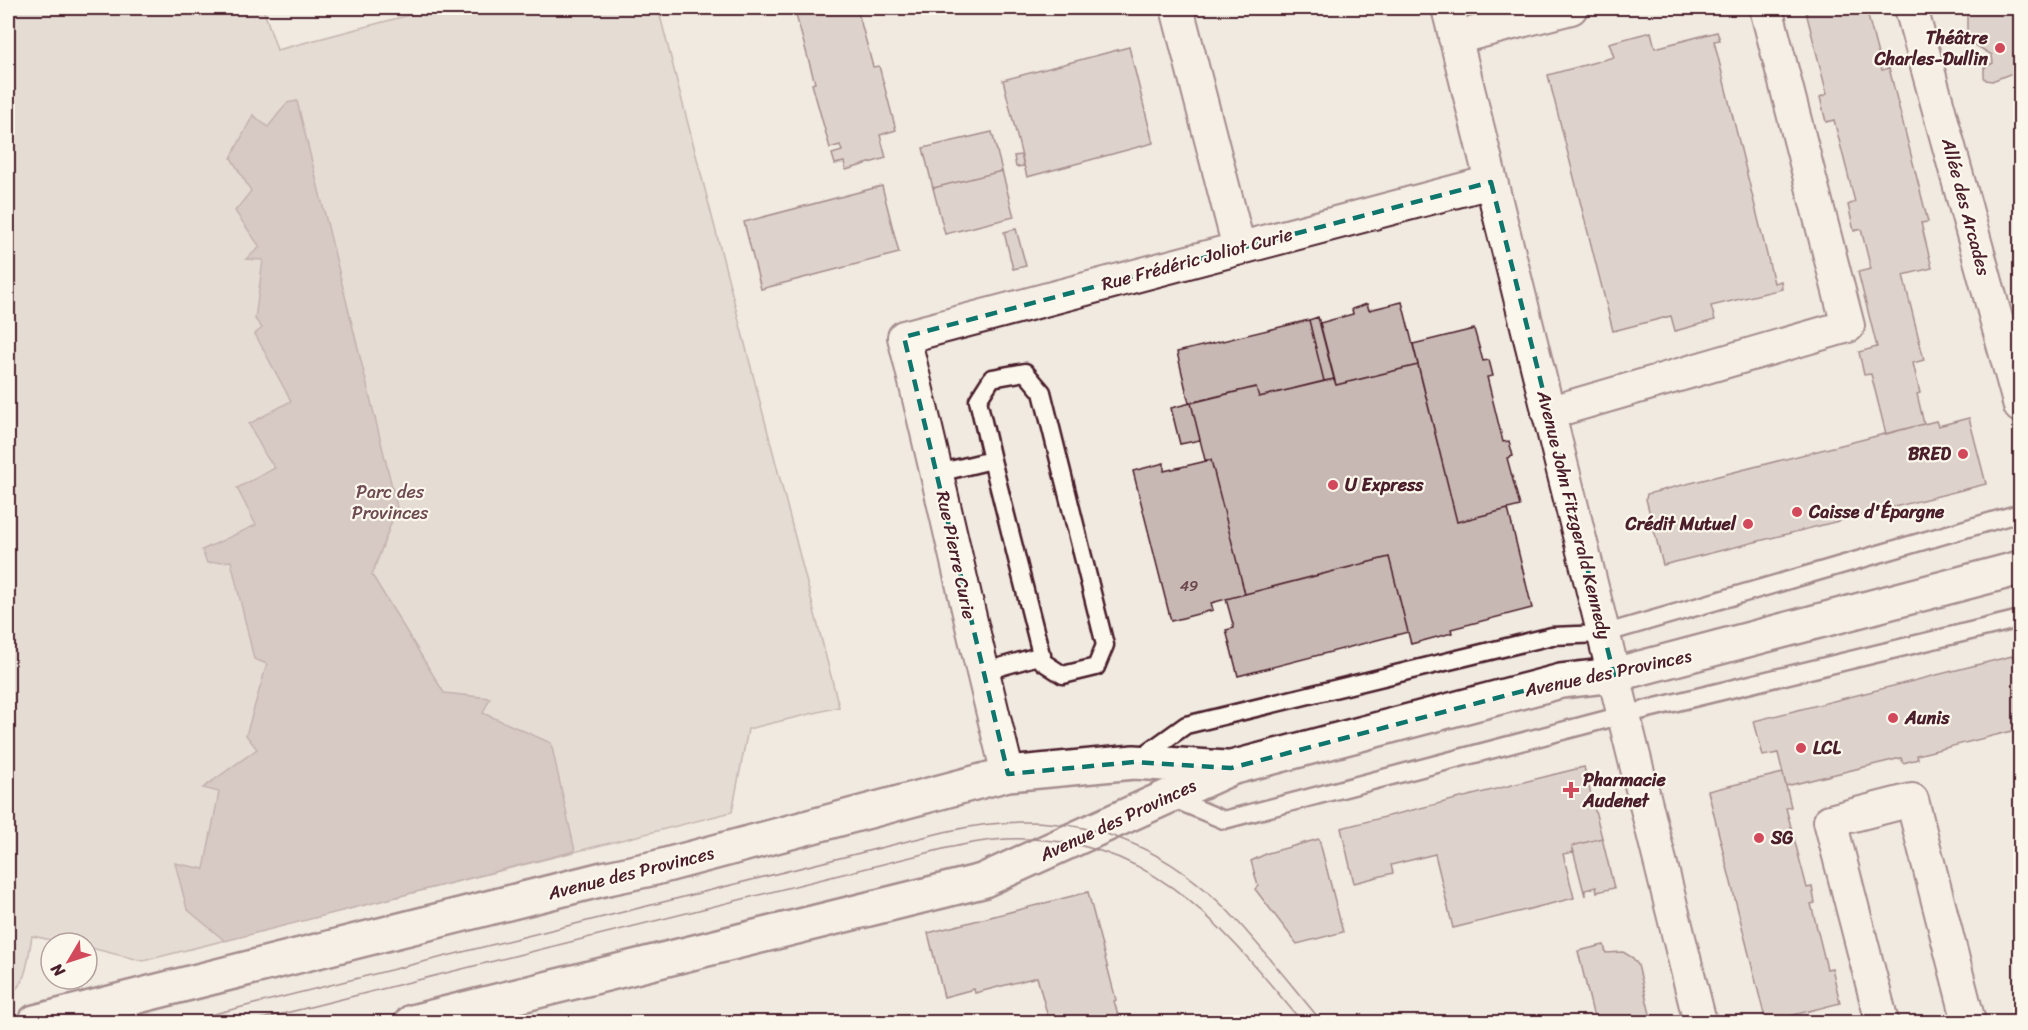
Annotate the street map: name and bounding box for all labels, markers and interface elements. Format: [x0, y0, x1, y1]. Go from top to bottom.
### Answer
place label: Théâtre Charles-Dullin [1874, 22, 1989, 75]
marker: Théâtre Charles-Dullin [1993, 41, 2007, 55]
street label: Allée des Arcades [1932, 134, 2000, 280]
street label: Rue Frédéric Joliot Curie [1098, 218, 1296, 300]
street label: Avenue John Fitzgerald Kennedy [1527, 386, 1621, 643]
place label: BRED [1908, 438, 1951, 470]
marker: BRED [1956, 447, 1970, 461]
place label: U Express [1345, 469, 1424, 501]
park label: Parc des Provinces [352, 476, 429, 529]
marker: U Express [1326, 478, 1340, 492]
street label: Rue Pierre Curie [927, 488, 985, 622]
place label: Caisse d'Épargne [1808, 496, 1945, 528]
marker: Caisse d'Épargne [1790, 505, 1804, 519]
place label: Crédit Mutuel [1625, 508, 1737, 540]
marker: Crédit Mutuel [1741, 517, 1755, 531]
house number: 49 [1180, 573, 1198, 599]
street label: Avenue des Provinces [1521, 640, 1695, 707]
place label: Aunis [1904, 702, 1950, 734]
marker: Aunis [1886, 711, 1900, 725]
place label: LCL [1813, 732, 1842, 764]
marker: LCL [1794, 741, 1808, 755]
place label: Pharmacie Audenet [1582, 764, 1667, 817]
street label: Avenue des Provinces [1033, 769, 1202, 871]
marker: Pharmacie Audenet [1564, 783, 1578, 797]
place label: SG [1770, 822, 1794, 854]
marker: SG [1752, 831, 1766, 845]
street label: Avenue des Provinces [544, 837, 718, 909]
north arrow [39, 931, 99, 991]
text: N [42, 956, 73, 984]

